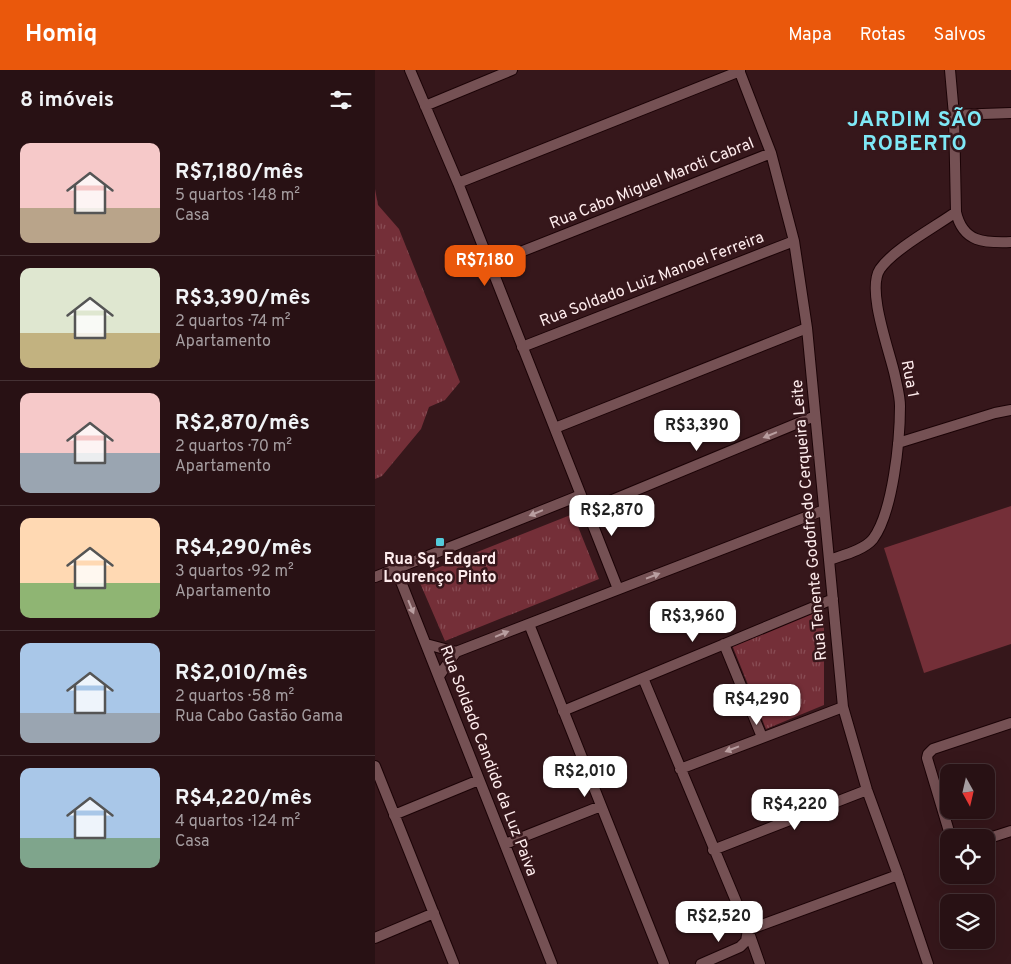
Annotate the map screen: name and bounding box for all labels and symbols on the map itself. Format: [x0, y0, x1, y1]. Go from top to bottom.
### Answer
district label: JARDIM SÃO ROBERTO [847, 107, 983, 158]
street label: Rua Cabo Miguel Maroti Cabral [547, 134, 757, 234]
street label: Rua Soldado Luiz Manoel Ferreira [537, 228, 767, 332]
pin: R$7,180 [439, 244, 531, 287]
street label: Rua 1 [896, 359, 922, 399]
street label: Rua Tenente Godofredo Cerqueira Leite [788, 379, 832, 661]
pin: R$3,390 [651, 410, 743, 452]
one-way arrow [763, 431, 777, 439]
pin: R$2,870 [566, 494, 658, 537]
one-way arrow [528, 509, 543, 517]
marker: Rua Sg. Edgard Lourenço Pinto [434, 536, 446, 548]
place label: Rua Sg. Edgard Lourenço Pinto [383, 550, 497, 588]
one-way arrow [646, 571, 660, 579]
one-way arrow [408, 599, 415, 614]
pin: R$3,960 [647, 600, 739, 643]
one-way arrow [494, 630, 509, 638]
street label: Rua Soldado Candido da Luz Paiva [435, 643, 541, 879]
pin: R$4,290 [711, 684, 803, 726]
one-way arrow [724, 745, 739, 753]
pin: R$2,010 [539, 756, 631, 798]
north arrow [940, 764, 995, 819]
pin: R$4,220 [749, 788, 841, 831]
pin: R$2,520 [673, 900, 765, 943]

